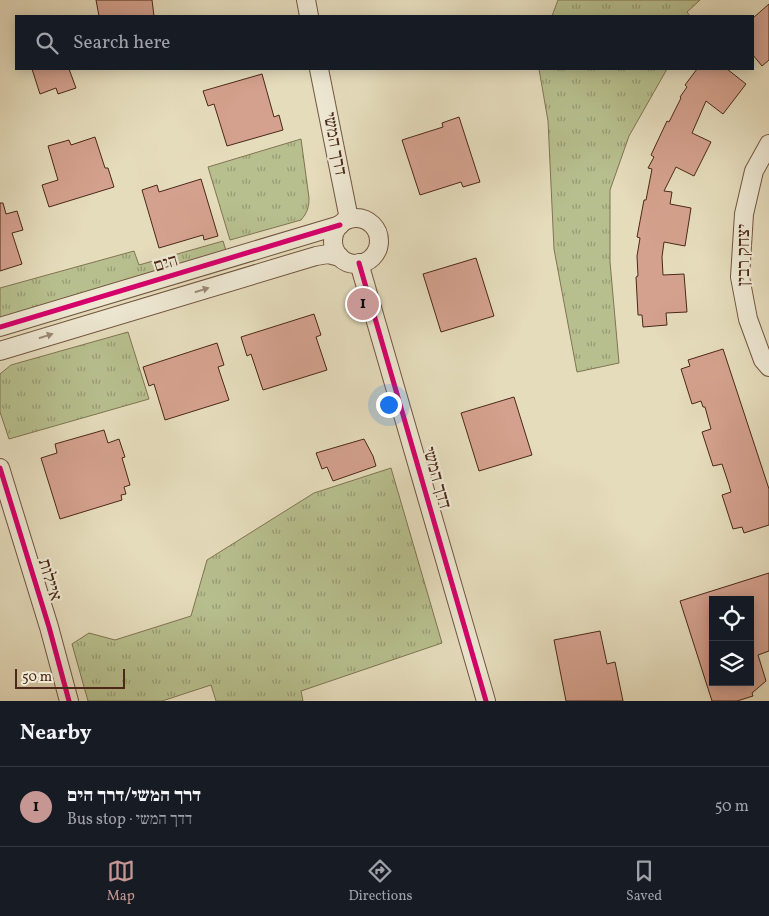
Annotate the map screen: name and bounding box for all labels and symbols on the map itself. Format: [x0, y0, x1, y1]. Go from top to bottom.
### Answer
street label: דרך המשי [316, 110, 352, 178]
street label: יצחק רבין [732, 224, 757, 286]
street label: הים [151, 249, 181, 279]
one-way arrow [195, 285, 210, 293]
pin: 1 [347, 285, 379, 323]
one-way arrow [39, 332, 54, 340]
your location [376, 392, 402, 418]
street label: דדך המשי [415, 444, 457, 512]
street label: איילות [31, 556, 67, 604]
scale bar [15, 666, 125, 689]

